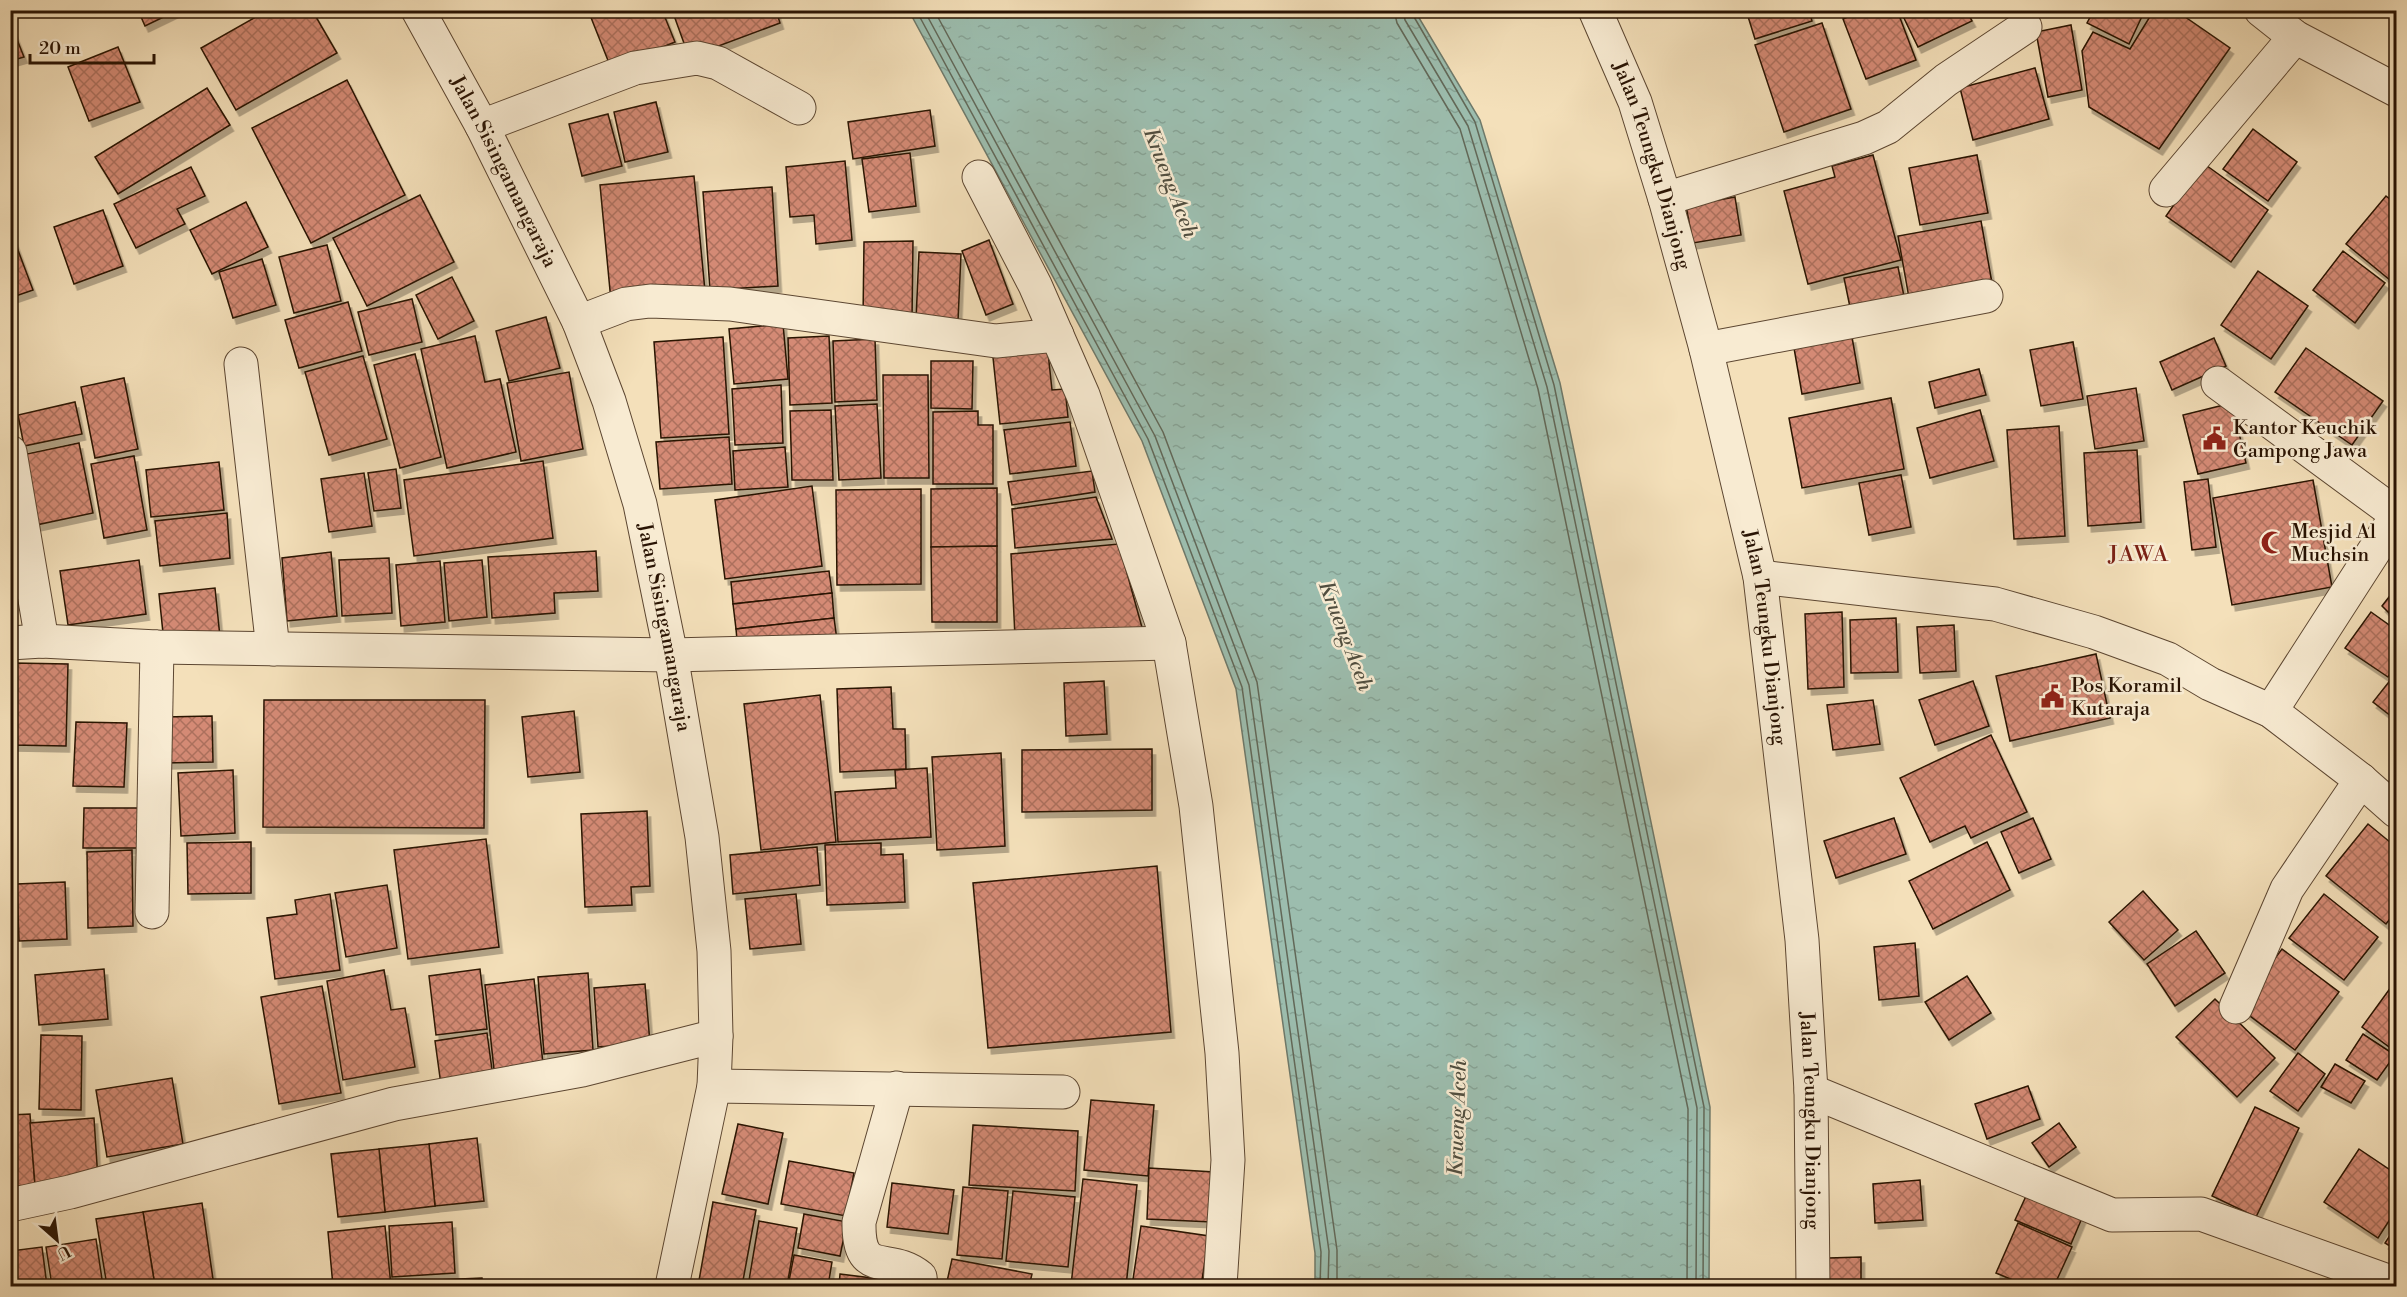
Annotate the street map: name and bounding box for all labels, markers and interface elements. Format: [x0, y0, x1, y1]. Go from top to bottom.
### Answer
scale bar [30, 27, 154, 65]
text: 20 m [39, 37, 81, 60]
street label: Jalan Teungku Dianjong [1606, 57, 1696, 273]
street label: Jalan Sisingamangaraja [444, 71, 563, 273]
water label: Krueng Aceh [1137, 124, 1203, 242]
place label: Kantor Keuchik Gampong Jawa [2233, 416, 2378, 464]
public building icon: Kantor Keuchik Gampong Jawa [2202, 426, 2228, 452]
street label: Jalan Sisingamangaraja [632, 520, 696, 734]
place label: Mesjid Al Muchsin [2291, 520, 2376, 568]
street label: Jalan Teungku Dianjong [1736, 526, 1792, 747]
mosque icon: Mesjid Al Muchsin [2260, 530, 2286, 556]
district label: JAWA [2107, 541, 2170, 568]
water label: Krueng Aceh [1312, 577, 1378, 695]
place label: Pos Koramil Kutaraja [2071, 674, 2182, 722]
public building icon: Pos Koramil Kutaraja [2040, 684, 2066, 710]
street label: Jalan Teungku Dianjong [1794, 1010, 1825, 1230]
water label: Krueng Aceh [1443, 1059, 1473, 1176]
north arrow [27, 1210, 87, 1270]
text: U [53, 1241, 74, 1264]

